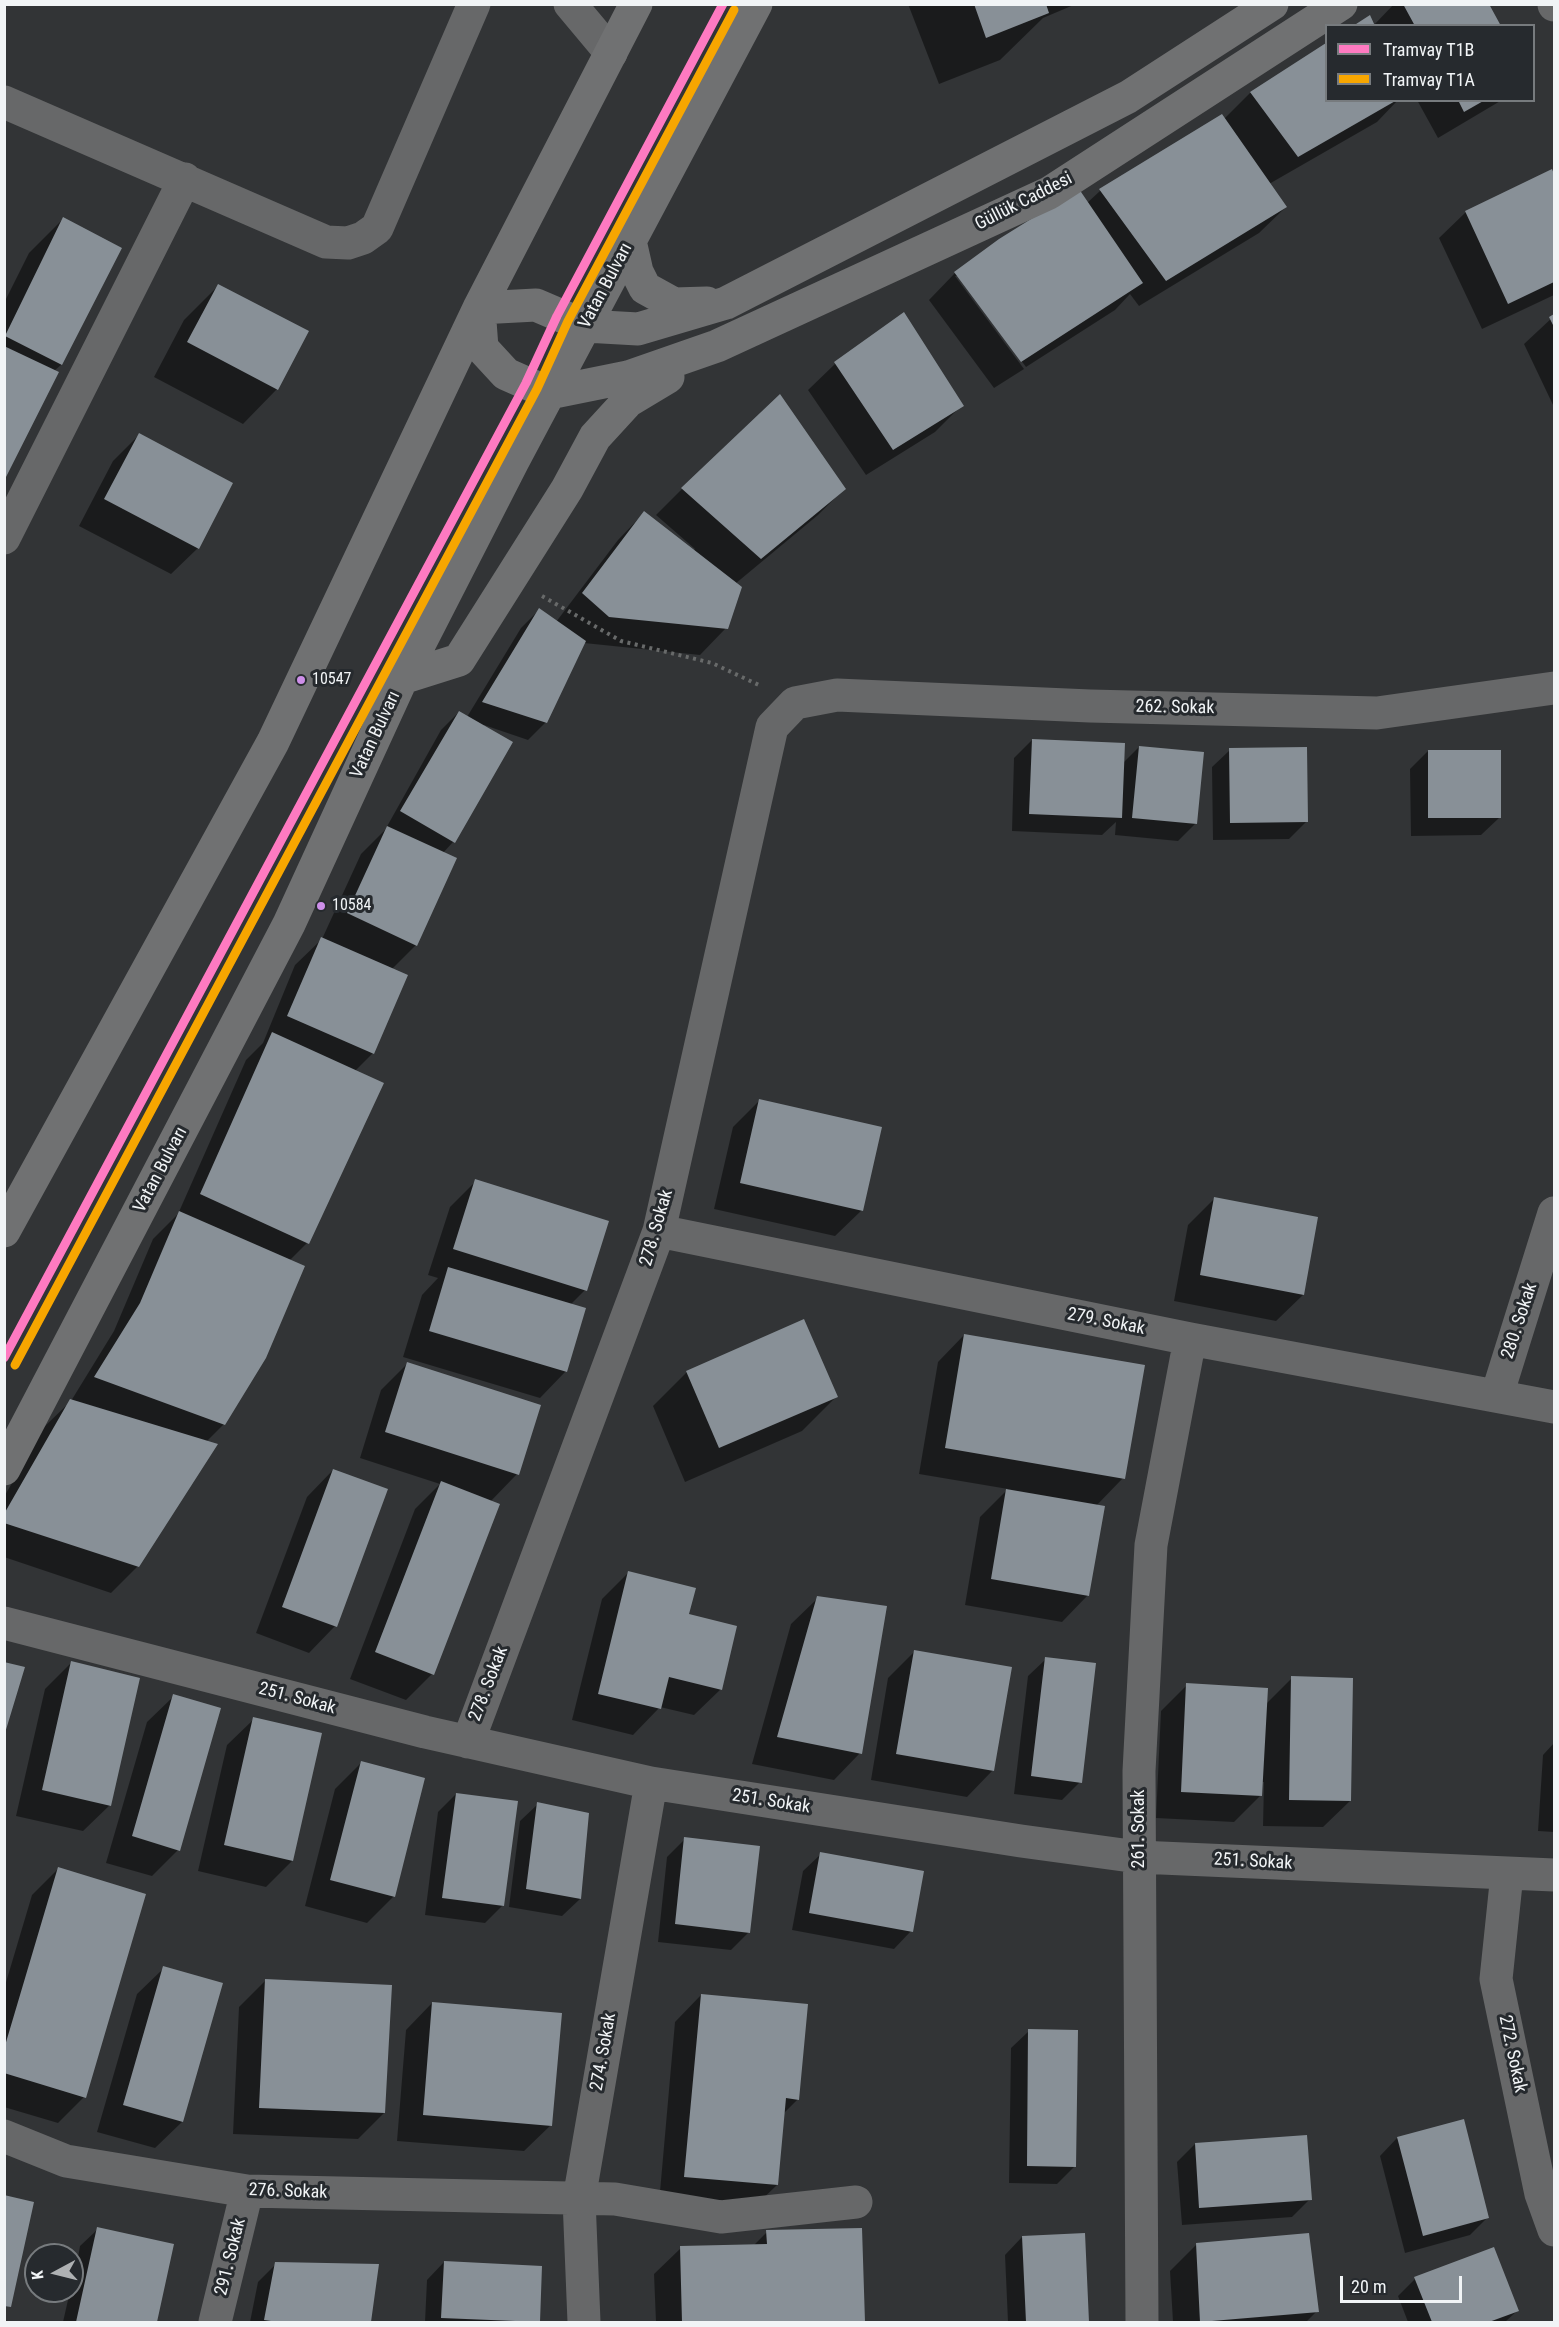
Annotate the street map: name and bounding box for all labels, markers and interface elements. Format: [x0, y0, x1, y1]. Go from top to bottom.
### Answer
legend [1325, 24, 1535, 102]
text: Tramvay T1B [1383, 39, 1474, 60]
text: Tramvay T1A [1383, 69, 1475, 90]
street label: Güllük Caddesi [972, 168, 1076, 236]
street label: Vatan Bulvarı [574, 240, 638, 332]
place label: 10547 [312, 670, 351, 690]
marker: 10547 [295, 674, 307, 686]
street label: Vatan Bulvarı [346, 688, 406, 782]
street label: 262. Sokak [1135, 697, 1215, 719]
place label: 10584 [332, 896, 371, 916]
marker: 10584 [315, 900, 327, 912]
street label: Vatan Bulvarı [129, 1124, 193, 1216]
street label: 278. Sokak [636, 1187, 678, 1269]
street label: 280. Sokak [1498, 1280, 1542, 1362]
street label: 279. Sokak [1065, 1304, 1147, 1340]
street label: 278. Sokak [465, 1643, 513, 1725]
street label: 251. Sokak [256, 1678, 338, 1720]
street label: 251. Sokak [730, 1785, 812, 1819]
street label: 261. Sokak [1128, 1790, 1150, 1868]
street label: 251. Sokak [1213, 1849, 1293, 1875]
street label: 274. Sokak [587, 2011, 621, 2093]
street label: 272. Sokak [1493, 2013, 1531, 2095]
street label: 276. Sokak [248, 2180, 328, 2204]
street label: 291. Sokak [211, 2216, 251, 2298]
north arrow [24, 2243, 84, 2303]
scale bar [1343, 2264, 1464, 2302]
text: K [28, 2269, 48, 2281]
text: 20 m [1351, 2276, 1386, 2297]

